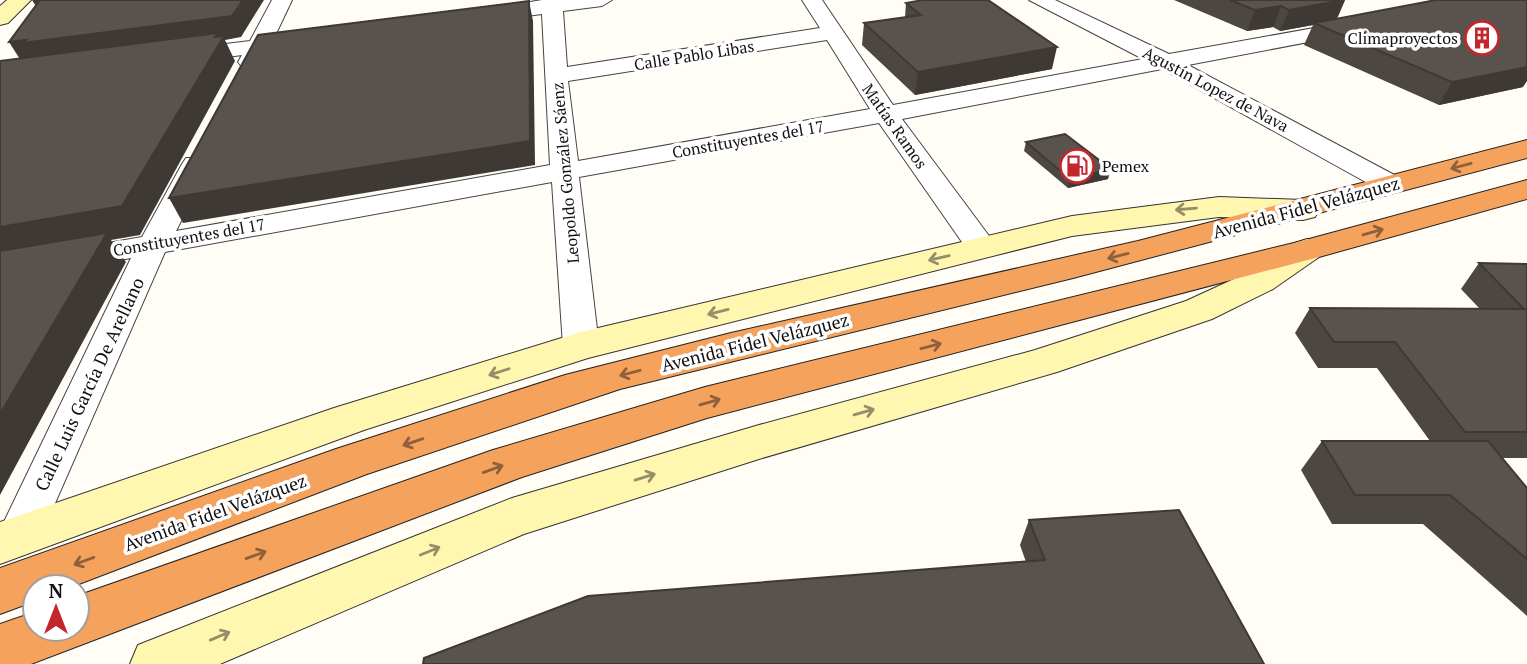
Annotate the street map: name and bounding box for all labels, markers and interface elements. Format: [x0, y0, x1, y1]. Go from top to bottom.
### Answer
building icon: Climaproyectos [1463, 19, 1501, 57]
place label: Climaproyectos [1347, 27, 1458, 49]
street label: Calle Pablo Libas [632, 35, 756, 75]
street label: Agustín Lopez de Nava [1139, 41, 1293, 137]
street label: Matías Ramos [857, 79, 933, 173]
street label: Leopoldo González Sáenz [546, 82, 584, 264]
street label: Constituyentes del 17 [670, 115, 826, 163]
fuel station icon: Pemex [1058, 147, 1096, 185]
place label: Pemex [1102, 155, 1150, 177]
one-way arrow [1450, 160, 1473, 173]
street label: Avenida Fidel Velázquez [1210, 170, 1402, 244]
one-way arrow [1175, 203, 1198, 216]
street label: Constituyentes del 17 [111, 213, 267, 261]
one-way arrow [1361, 225, 1384, 238]
one-way arrow [1107, 250, 1130, 263]
one-way arrow [928, 252, 951, 266]
street label: Calle Luis García De Arellano [29, 273, 149, 495]
one-way arrow [707, 306, 730, 319]
street label: Avenida Fidel Velázquez [659, 307, 851, 377]
one-way arrow [919, 339, 941, 352]
one-way arrow [488, 367, 510, 379]
one-way arrow [619, 367, 641, 380]
one-way arrow [698, 395, 721, 408]
one-way arrow [852, 405, 874, 418]
one-way arrow [402, 437, 424, 449]
one-way arrow [481, 462, 503, 474]
street label: Avenida Fidel Velázquez [120, 468, 310, 556]
one-way arrow [634, 469, 656, 482]
one-way arrow [419, 543, 441, 556]
one-way arrow [244, 548, 266, 561]
one-way arrow [73, 555, 95, 568]
north arrow [21, 573, 91, 643]
text: N [49, 578, 64, 603]
one-way arrow [208, 629, 230, 642]

